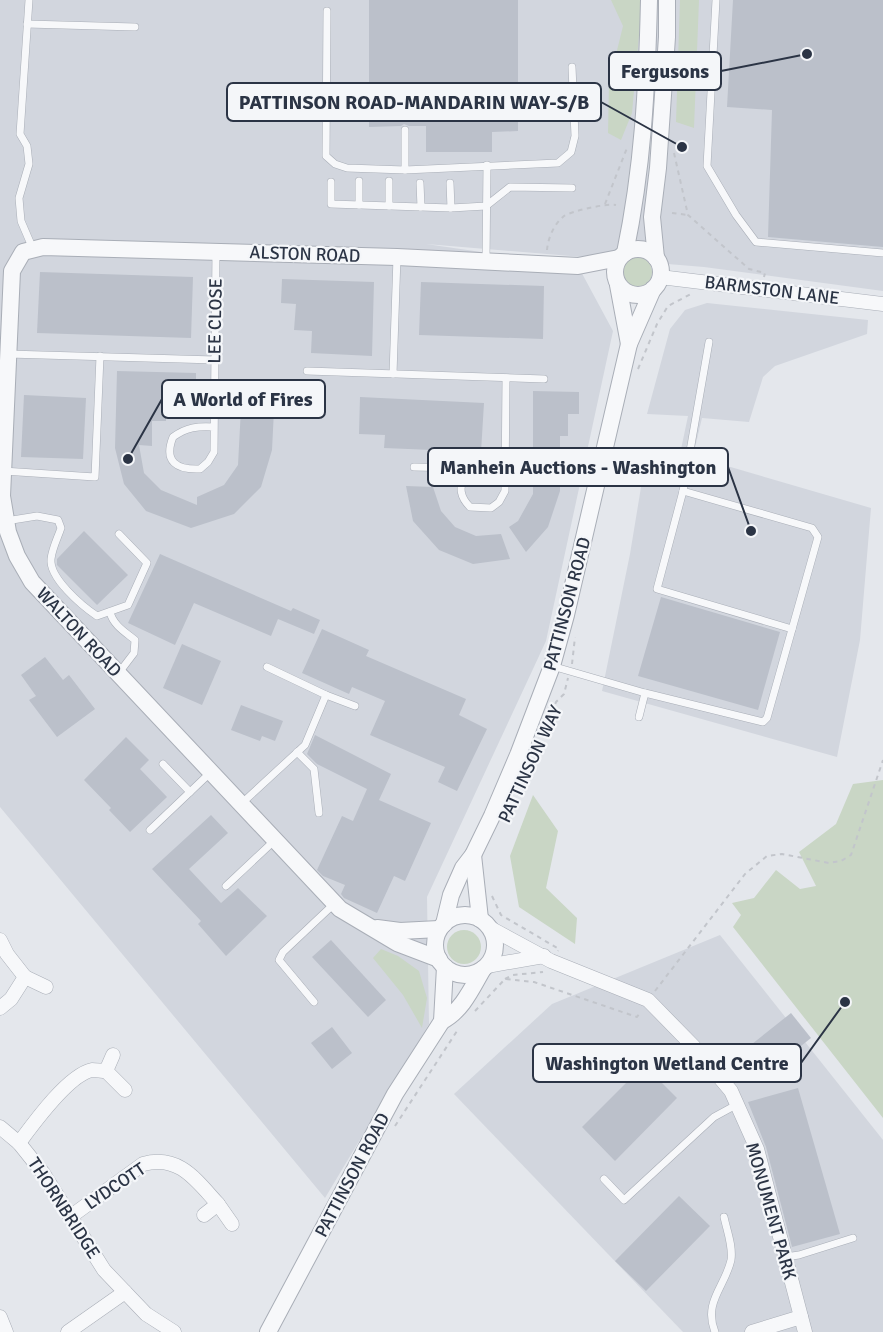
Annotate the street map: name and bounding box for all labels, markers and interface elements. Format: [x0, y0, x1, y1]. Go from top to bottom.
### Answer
callout: Fergusons [609, 52, 721, 90]
text: Fergusons [621, 59, 709, 84]
callout: PATTINSON ROAD-MANDARIN WAY-S/B [227, 83, 601, 121]
text: PATTINSON ROAD-MANDARIN WAY-S/B [239, 90, 589, 115]
street label: ALSTON ROAD [249, 241, 361, 267]
street label: BARMSTON LANE [703, 271, 841, 309]
street label: LEE CLOSE [203, 278, 227, 364]
callout: A World of Fires [162, 380, 325, 418]
text: A World of Fires [173, 387, 313, 412]
callout: Manhein Auctions - Washington [428, 448, 728, 486]
text: Manhein Auctions - Washington [440, 455, 716, 480]
street label: PATTINSON ROAD [539, 535, 595, 673]
street label: WALTON ROAD [32, 583, 126, 681]
street label: PATTINSON WAY [493, 702, 567, 826]
callout: Washington Wetland Centre [533, 1044, 801, 1082]
text: Washington Wetland Centre [545, 1051, 789, 1076]
street label: PATTINSON ROAD [310, 1109, 394, 1241]
street label: MONUMENT PARK [741, 1140, 801, 1283]
street label: THORNBRIDGE [23, 1153, 105, 1263]
street label: LYDCOTT [80, 1158, 150, 1214]

